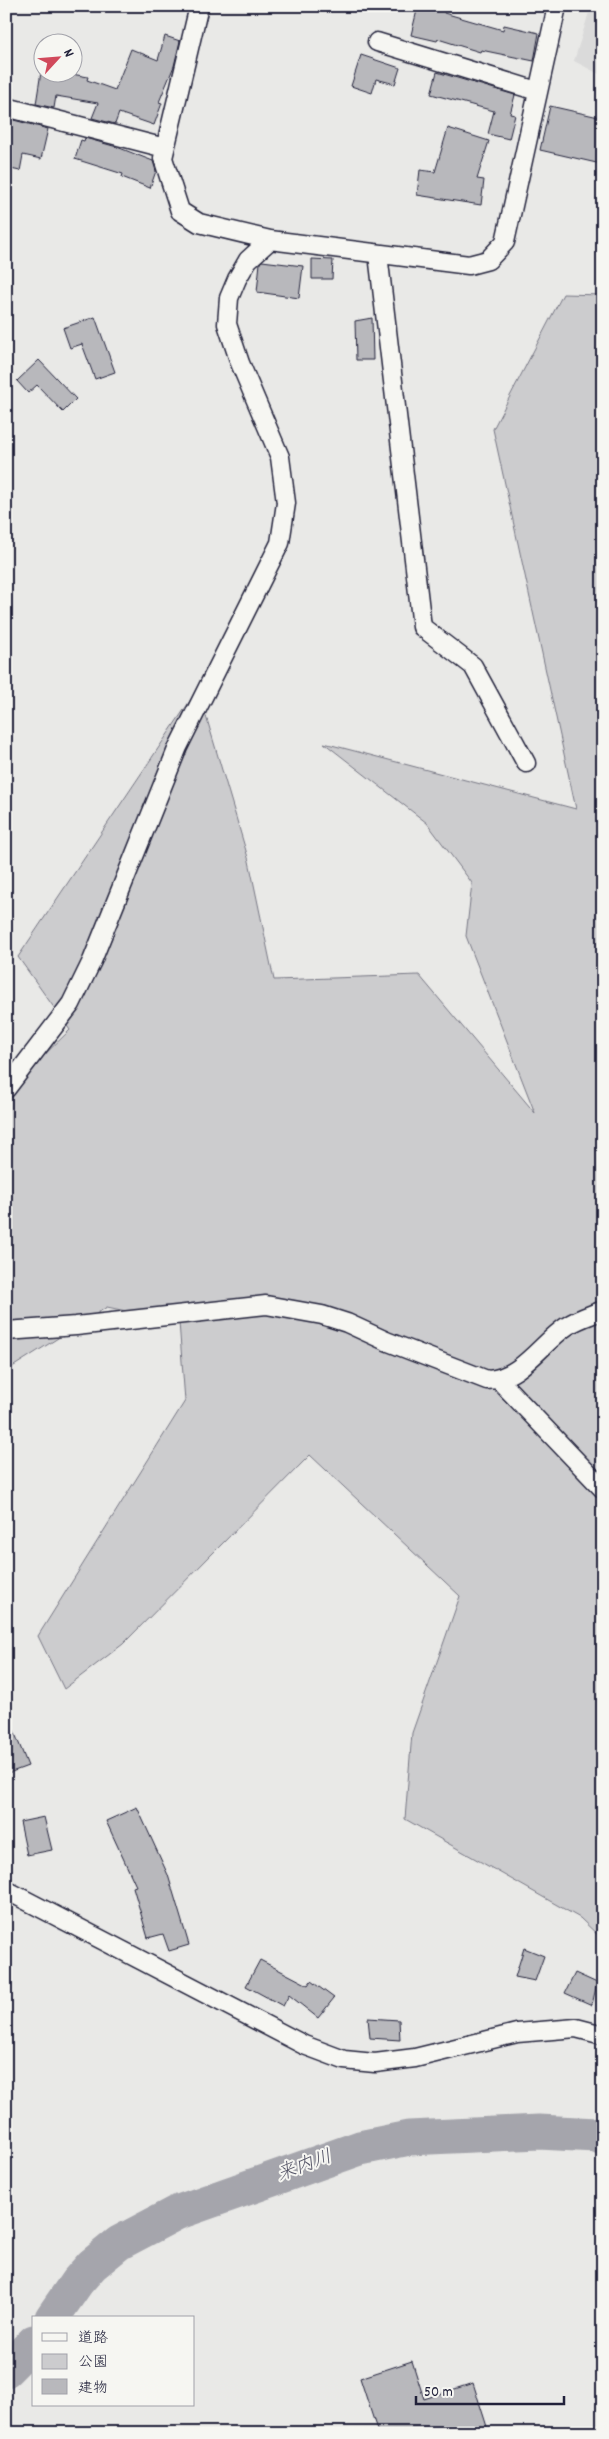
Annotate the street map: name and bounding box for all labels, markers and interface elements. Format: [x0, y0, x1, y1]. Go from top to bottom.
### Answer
north arrow [32, 32, 82, 82]
text: N [57, 46, 78, 61]
water label: 来内川 [274, 2145, 336, 2189]
legend [32, 2316, 195, 2406]
text: 道路 [78, 2328, 108, 2350]
text: 公園 [78, 2352, 108, 2374]
scale bar [416, 2374, 564, 2406]
text: 建物 [78, 2378, 108, 2400]
text: 50 m [424, 2382, 453, 2404]

